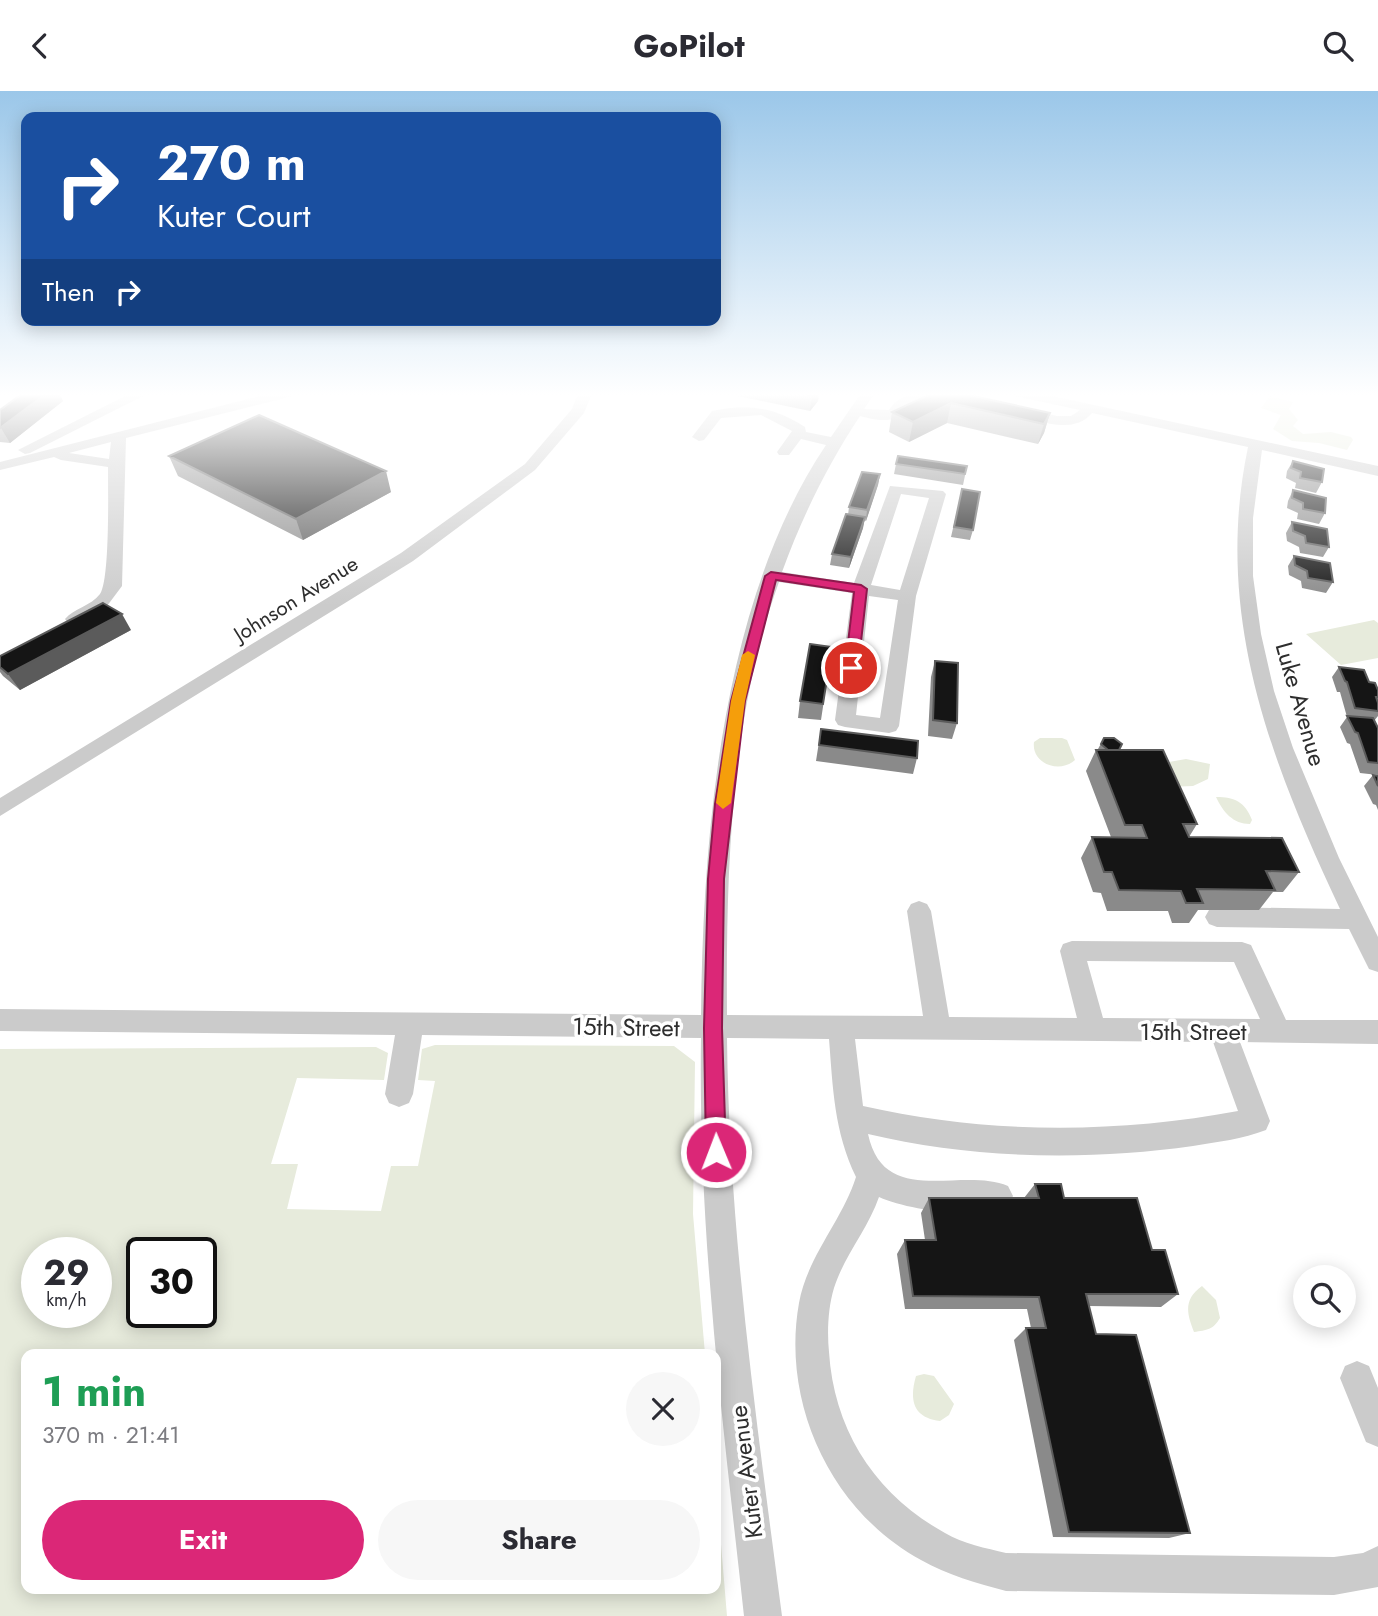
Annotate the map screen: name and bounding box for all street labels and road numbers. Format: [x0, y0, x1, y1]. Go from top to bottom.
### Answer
street label: Johnson Avenue [226, 549, 364, 651]
street label: Luke Avenue [1267, 638, 1335, 770]
street label: 15th Street [572, 1009, 680, 1045]
street label: 15th Street [1139, 1014, 1247, 1049]
street label: Kuter Avenue [720, 1403, 772, 1541]

